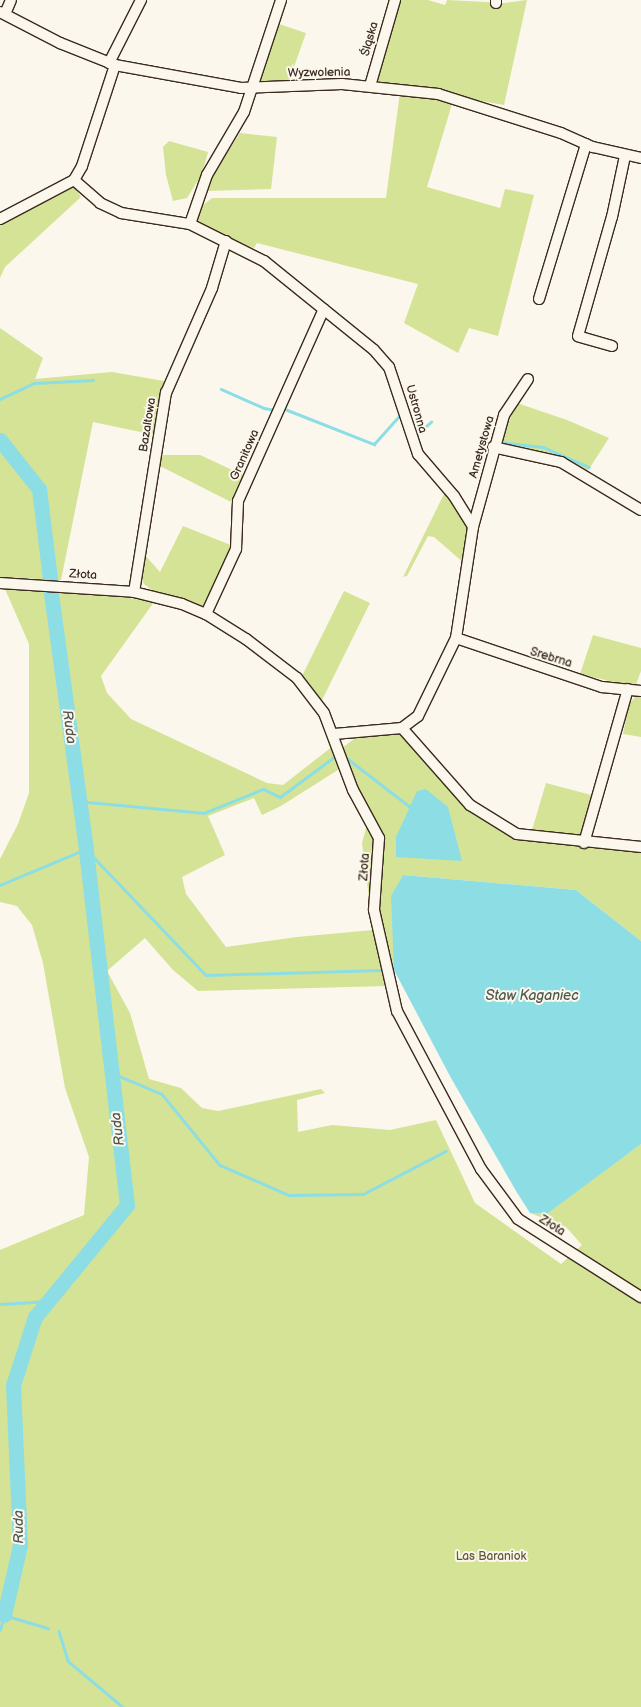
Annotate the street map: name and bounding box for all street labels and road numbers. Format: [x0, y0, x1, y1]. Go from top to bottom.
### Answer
street label: Śląska [358, 20, 382, 58]
street label: Wyzwolenia [287, 65, 351, 81]
street label: Ustronna [402, 383, 430, 435]
street label: Bazaltowa [137, 397, 159, 453]
street label: Ametystowa [466, 414, 498, 480]
street label: Granitowa [227, 427, 263, 483]
street label: Złota [69, 567, 97, 583]
street label: Srebrna [528, 645, 574, 671]
street label: Złota [357, 853, 373, 881]
street label: Złota [536, 1213, 568, 1239]

